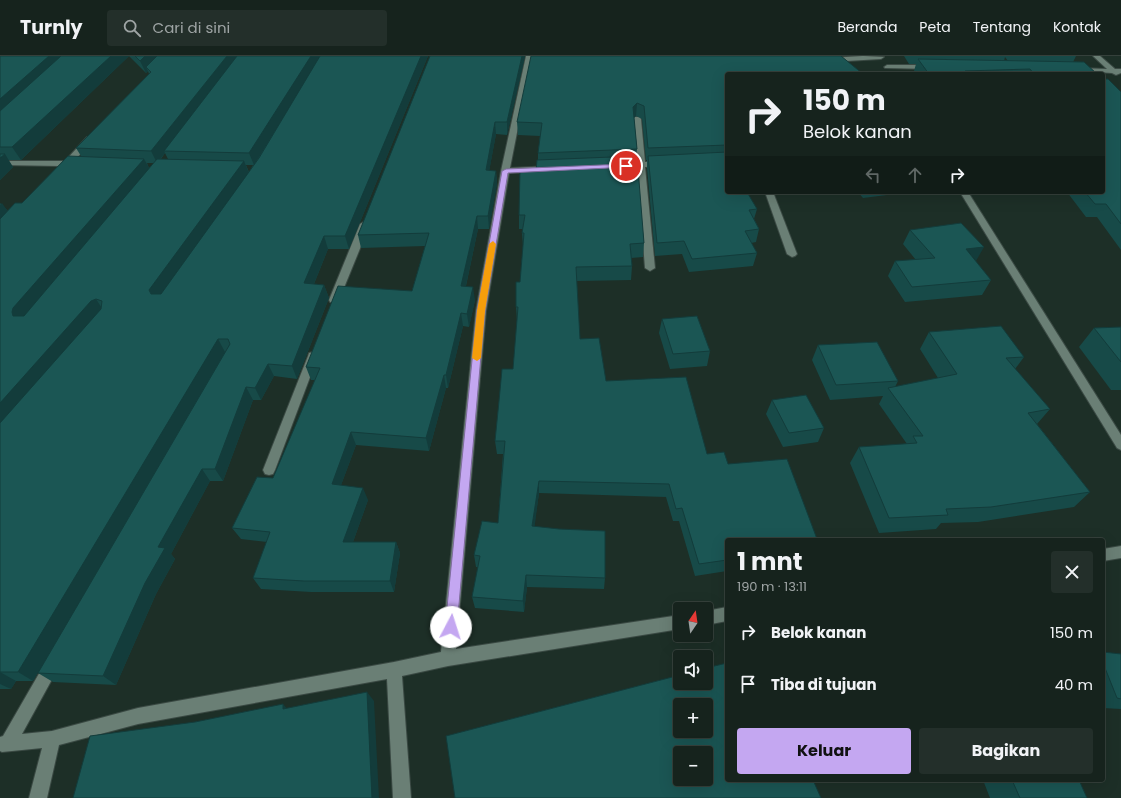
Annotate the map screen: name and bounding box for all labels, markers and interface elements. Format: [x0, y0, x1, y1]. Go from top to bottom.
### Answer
search box [107, 10, 387, 46]
text: Turnly [20, 14, 83, 41]
icon: search [121, 17, 143, 39]
text: Cari di sini [153, 17, 230, 38]
text: Beranda [838, 17, 897, 37]
text: Peta [919, 17, 951, 37]
text: Tentang [973, 17, 1031, 37]
text: Kontak [1053, 17, 1101, 37]
text: 150 m [803, 81, 886, 120]
icon: right [737, 88, 789, 140]
text: Belok kanan [803, 119, 912, 144]
pin [609, 149, 643, 183]
icon: arrive [615, 155, 637, 177]
icon: left [862, 164, 884, 186]
icon: ahead [904, 164, 926, 186]
icon: right [946, 164, 968, 186]
text: 1 mnt [737, 545, 802, 578]
button: close [1051, 551, 1093, 593]
text: 190 m · 13:11 [737, 577, 807, 596]
north arrow [673, 602, 713, 642]
map controls [673, 602, 713, 786]
position arrow [430, 606, 472, 648]
icon: right [737, 621, 759, 643]
text: Belok kanan [771, 622, 866, 643]
text: 150 m [1050, 622, 1093, 643]
button: sound [673, 650, 713, 690]
icon: arrive [737, 673, 759, 695]
text: Tiba di tujuan [771, 674, 877, 695]
text: 40 m [1055, 674, 1093, 695]
button: + [673, 698, 713, 738]
button: Keluar [737, 728, 911, 774]
button: Bagikan [919, 728, 1093, 774]
button: − [673, 746, 713, 786]

